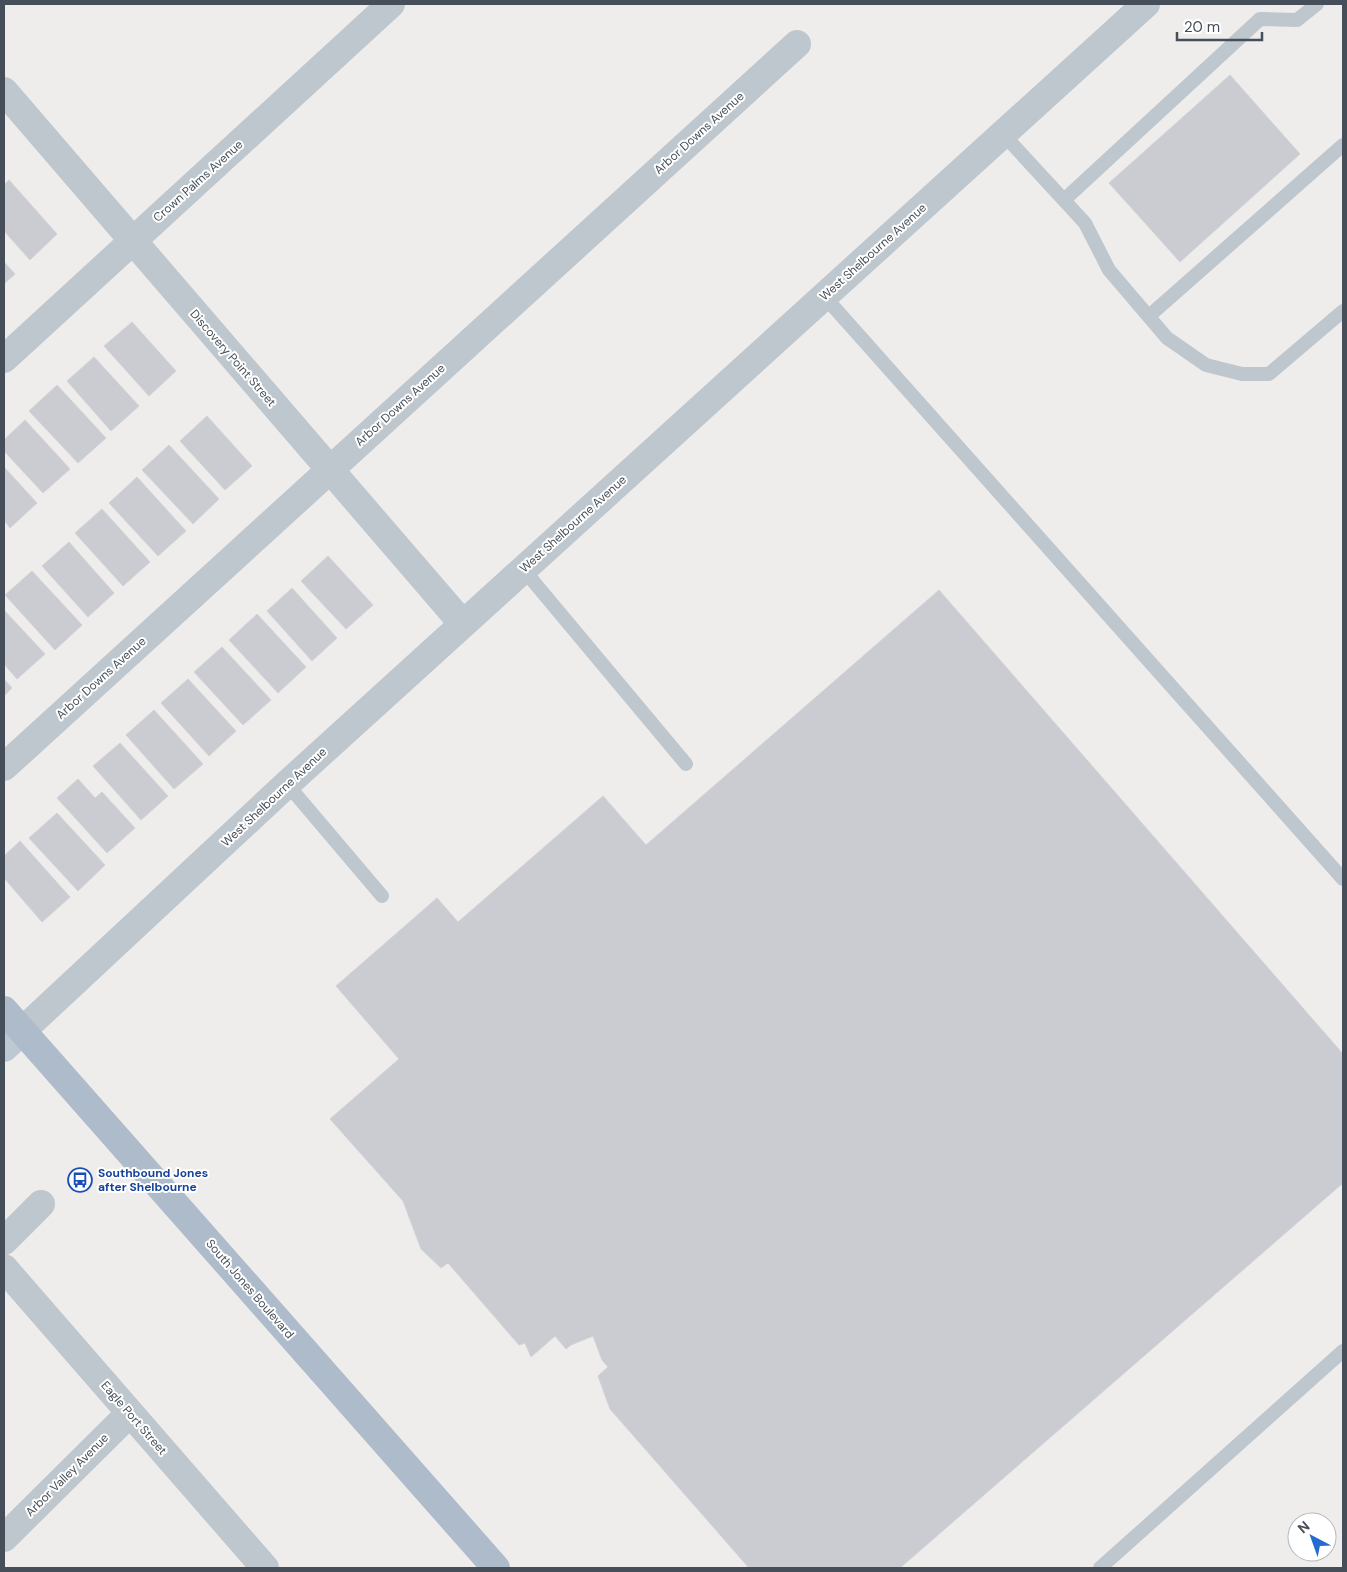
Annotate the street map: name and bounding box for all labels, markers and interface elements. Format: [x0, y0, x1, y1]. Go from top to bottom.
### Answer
scale bar [1177, 10, 1262, 42]
text: 20 m [1184, 17, 1220, 37]
street label: Arbor Downs Avenue [651, 88, 748, 178]
street label: Crown Palms Avenue [150, 136, 246, 226]
street label: West Shelbourne Avenue [816, 200, 930, 304]
street label: Discovery Point Street [186, 306, 280, 410]
street label: Arbor Downs Avenue [352, 360, 449, 450]
street label: West Shelbourne Avenue [516, 472, 630, 576]
street label: Arbor Downs Avenue [53, 633, 150, 723]
street label: West Shelbourne Avenue [218, 744, 330, 850]
place label: Southbound Jones after Shelbourne [98, 1165, 208, 1195]
bus stop icon: Southbound Jones after Shelbourne [67, 1167, 93, 1193]
street label: South Jones Boulevard [202, 1236, 298, 1342]
street label: Eagle Port Street [98, 1378, 171, 1458]
street label: Arbor Valley Avenue [22, 1430, 112, 1520]
north arrow [1287, 1512, 1337, 1562]
text: N [1294, 1517, 1313, 1537]

